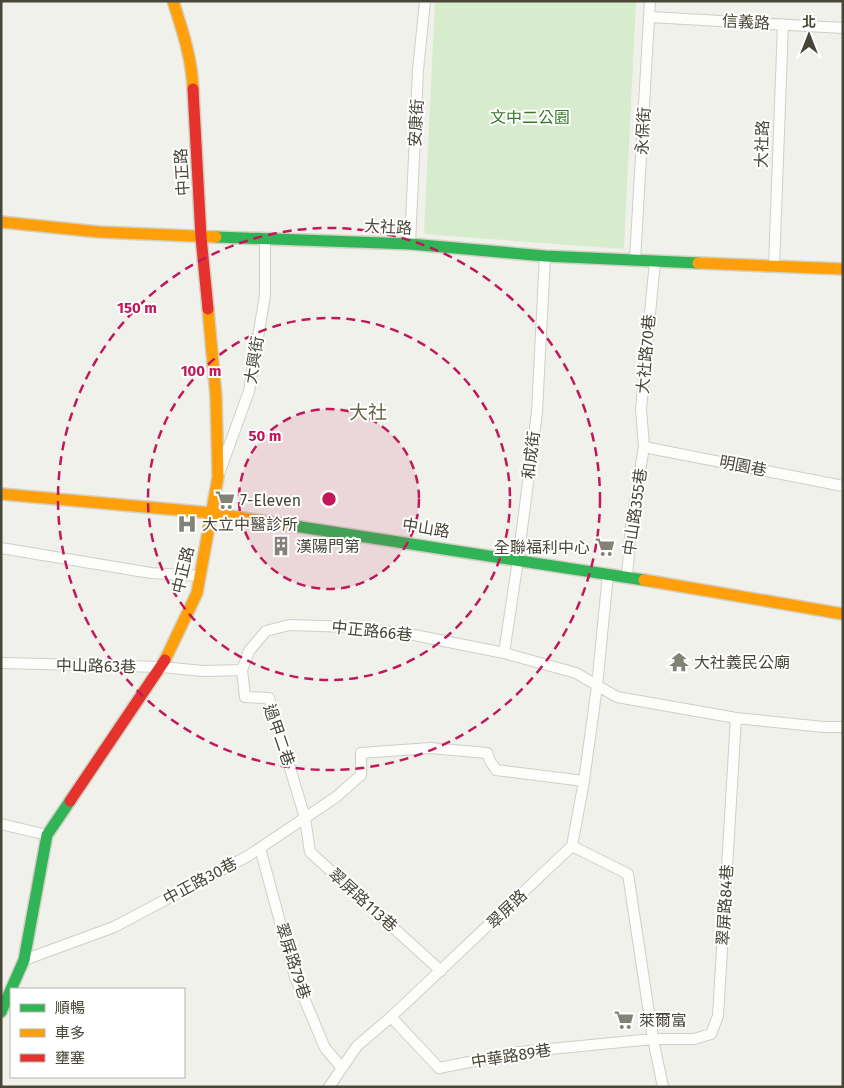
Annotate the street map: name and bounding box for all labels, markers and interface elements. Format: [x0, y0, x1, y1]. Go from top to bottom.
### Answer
north arrow [784, 10, 834, 60]
street label: 信義路 [722, 11, 770, 33]
text: 北 [802, 14, 816, 31]
street label: 安康街 [405, 99, 427, 147]
street label: 永保街 [632, 107, 654, 155]
park label: 文中二公園 [490, 108, 570, 127]
street label: 大社路 [752, 120, 772, 168]
street label: 中正路 [171, 148, 193, 196]
street label: 大社路 [364, 216, 412, 238]
text: 150 m [117, 299, 157, 317]
street label: 大社路70巷 [633, 313, 659, 395]
street label: 大興街 [241, 335, 267, 385]
text: 100 m [181, 362, 221, 380]
district label: 大社 [349, 401, 387, 424]
text: 50 m [248, 427, 282, 445]
street label: 和成街 [519, 430, 543, 480]
street label: 明園巷 [718, 452, 768, 480]
street label: 中山路355巷 [619, 467, 651, 557]
supermarket icon: 7-Eleven [214, 489, 236, 511]
centre of rings [320, 490, 338, 508]
place label: 7-Eleven [240, 491, 301, 510]
hospital icon: 大立中醫診所 [176, 513, 198, 535]
place label: 大立中醫診所 [202, 515, 298, 534]
street label: 中山路 [401, 515, 451, 541]
building icon: 漢陽門第 [270, 535, 292, 557]
supermarket icon: 全聯福利中心 [594, 536, 616, 558]
place label: 漢陽門第 [296, 537, 360, 556]
place label: 全聯福利中心 [494, 538, 590, 557]
street label: 中正路 [168, 544, 198, 596]
street label: 中正路66巷 [331, 617, 413, 645]
temple icon: 大社義民公廟 [668, 651, 690, 673]
place label: 大社義民公廟 [694, 653, 790, 672]
street label: 中山路63巷 [56, 656, 136, 676]
street label: 過甲二巷 [260, 702, 298, 768]
street label: 中正路30巷 [160, 854, 240, 908]
street label: 翠屏路113巷 [325, 864, 401, 936]
street label: 翠屏路84巷 [713, 864, 737, 946]
street label: 翠屏路 [483, 885, 531, 933]
street label: 翠屏路79巷 [272, 920, 314, 1002]
legend [10, 988, 185, 1078]
text: 順暢 [55, 999, 85, 1017]
supermarket icon: 萊爾富 [613, 1009, 635, 1031]
place label: 萊爾富 [639, 1011, 687, 1030]
text: 車多 [55, 1024, 85, 1042]
street label: 中華路89巷 [470, 1040, 552, 1072]
text: 壅塞 [55, 1049, 85, 1067]

